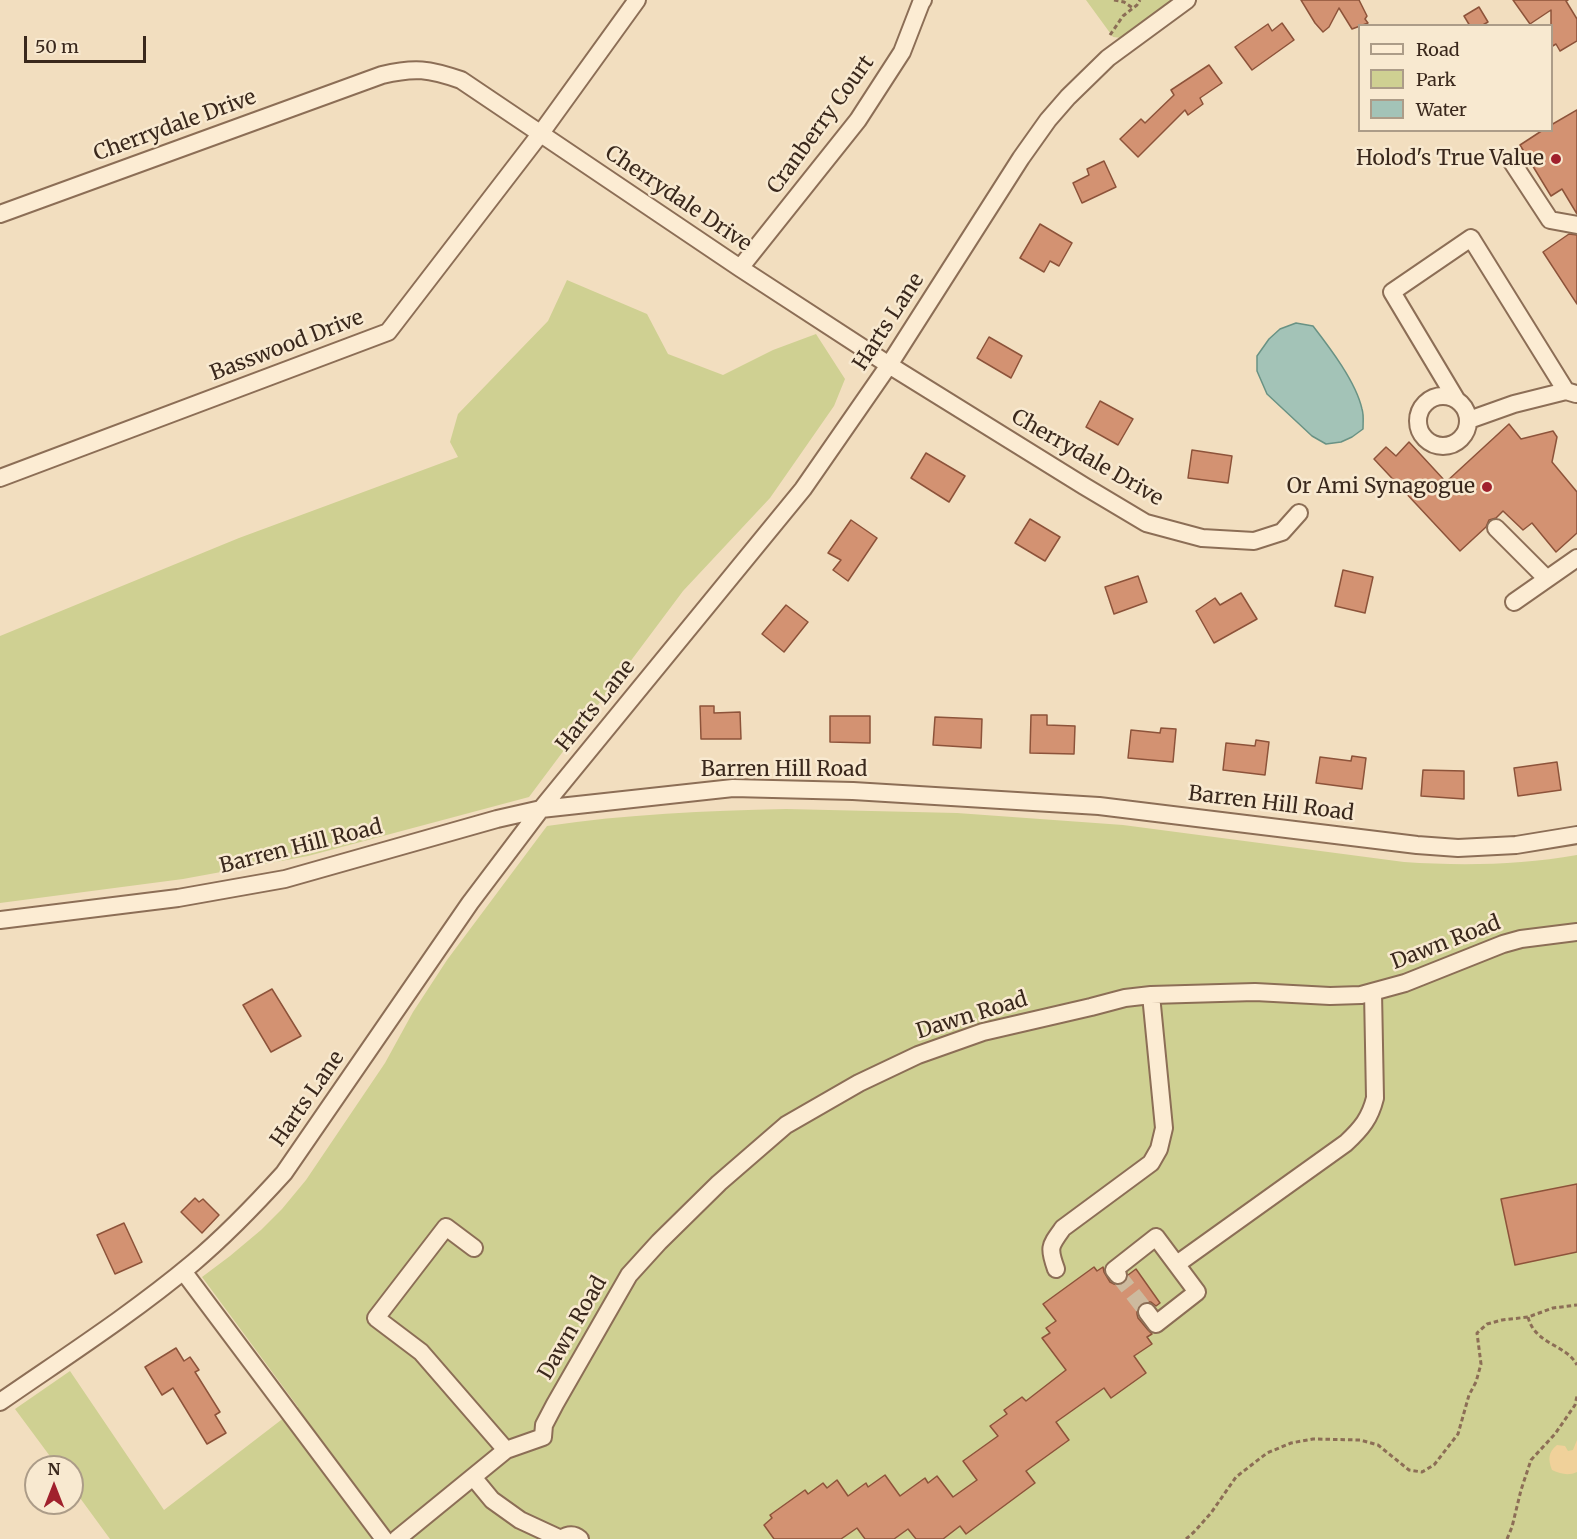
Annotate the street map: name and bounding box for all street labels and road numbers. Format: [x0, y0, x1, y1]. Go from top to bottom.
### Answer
street label: Cranberry Court [762, 51, 880, 199]
street label: Cherrydale Drive [90, 85, 260, 167]
street label: Cherrydale Drive [600, 141, 756, 257]
street label: Harts Lane [848, 269, 930, 375]
street label: Basswood Drive [207, 305, 367, 387]
street label: Cherrydale Drive [1007, 404, 1167, 512]
street label: Harts Lane [551, 655, 641, 757]
street label: Barren Hill Road [701, 757, 867, 783]
street label: Barren Hill Road [1187, 781, 1355, 827]
street label: Barren Hill Road [217, 815, 385, 879]
street label: Dawn Road [1388, 911, 1504, 975]
street label: Dawn Road [913, 987, 1031, 1045]
street label: Harts Lane [266, 1046, 350, 1152]
street label: Dawn Road [533, 1272, 613, 1384]

